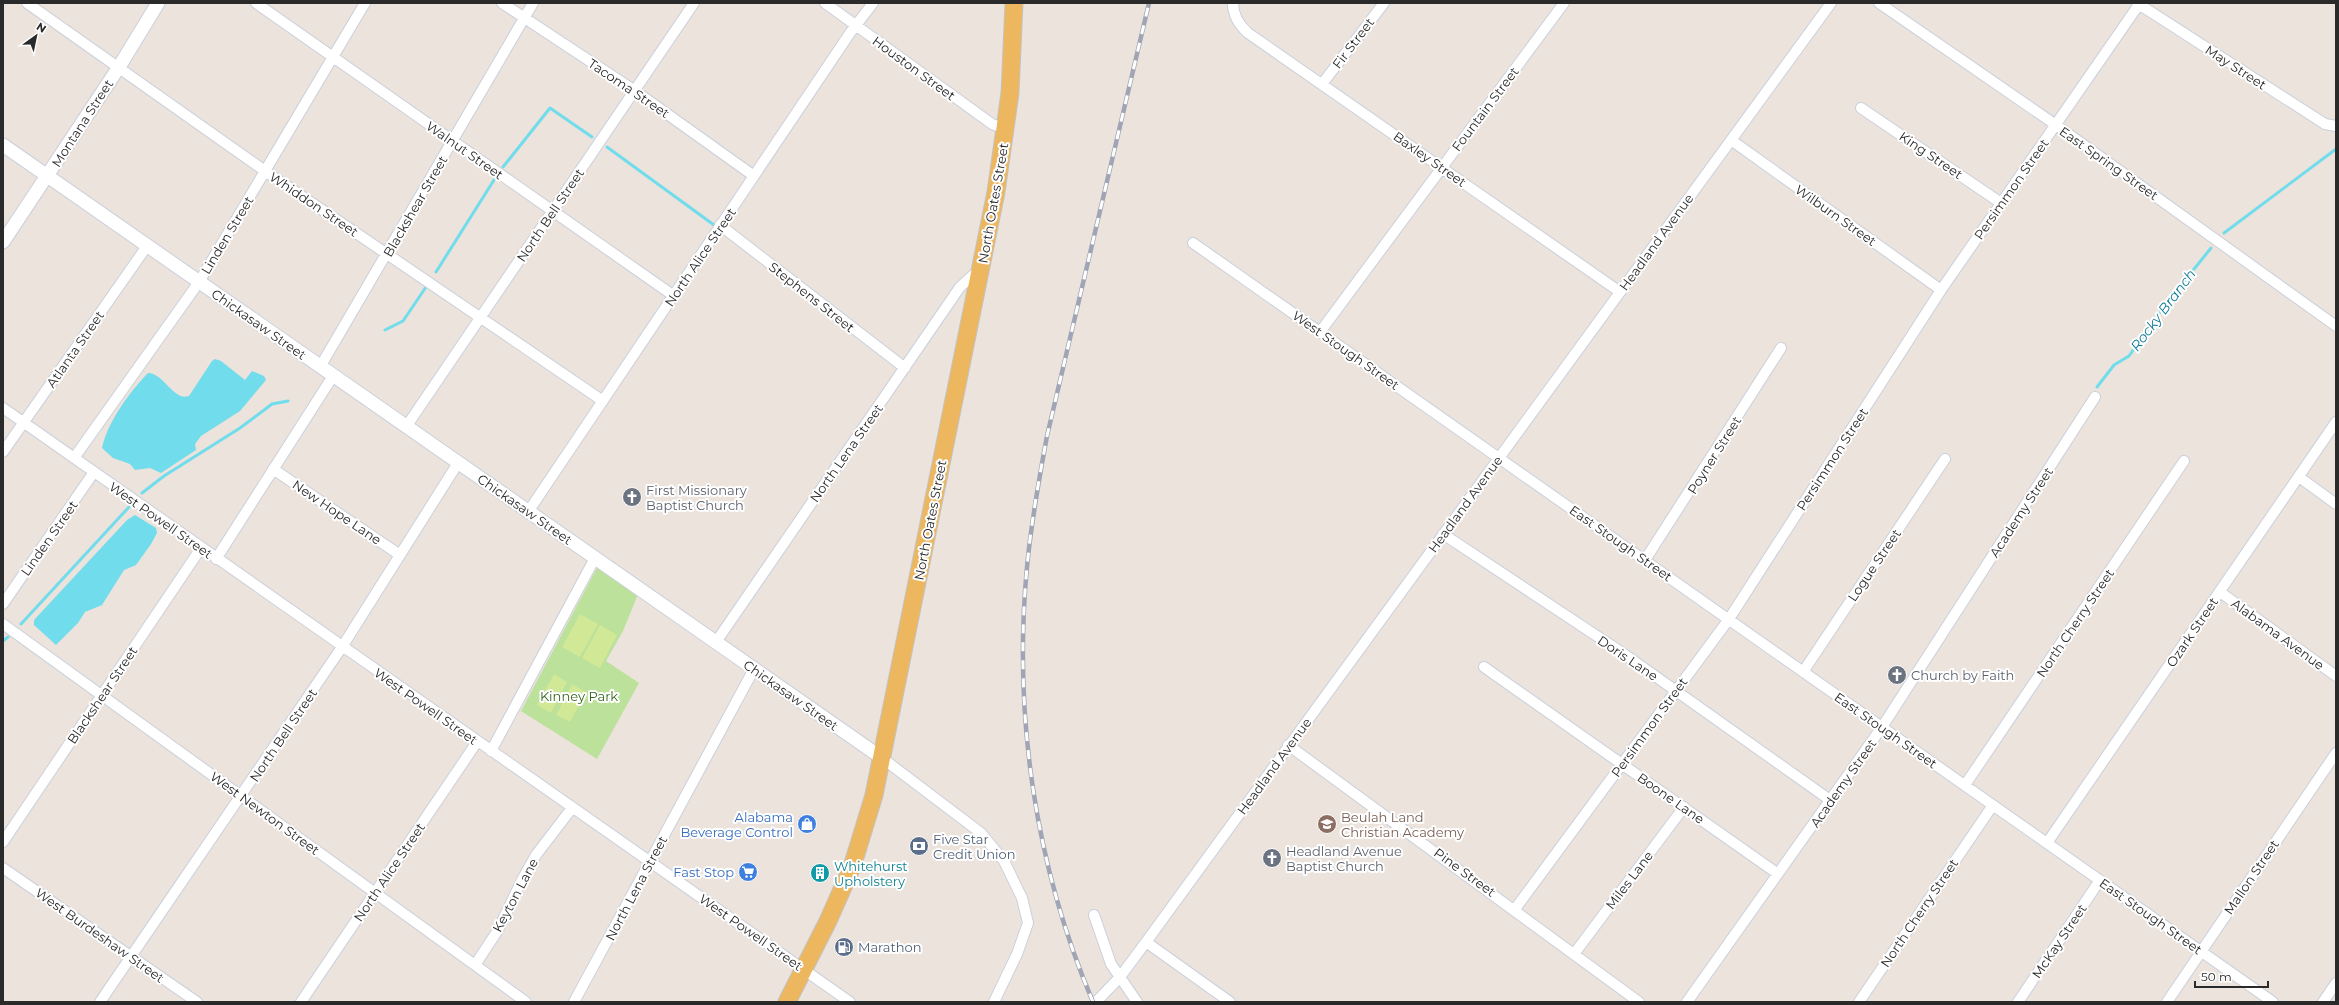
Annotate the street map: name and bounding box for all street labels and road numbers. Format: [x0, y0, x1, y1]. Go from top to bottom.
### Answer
street label: Fir Street [1329, 14, 1377, 72]
street label: Houston Street [869, 33, 959, 103]
street label: May Street [2202, 41, 2270, 93]
street label: Tacoma Street [585, 55, 673, 121]
street label: Fountain Street [1448, 64, 1522, 154]
street label: Montana Street [48, 76, 116, 170]
street label: Walnut Street [423, 118, 507, 182]
street label: East Spring Street [2056, 123, 2162, 203]
street label: Baxley Street [1390, 128, 1470, 190]
street label: King Street [1896, 128, 1966, 182]
street label: Persimmon Street [1970, 136, 2052, 242]
street label: North Oates Street [975, 141, 1011, 265]
street label: Blackshear Street [380, 153, 450, 259]
street label: North Bell Street [513, 165, 587, 265]
street label: Whiddon Street [267, 168, 361, 240]
street label: Wilburn Street [1792, 181, 1880, 249]
street label: Headland Avenue [1615, 190, 1697, 294]
street label: Linden Street [197, 193, 257, 277]
street label: North Alice Street [661, 205, 739, 309]
street label: Stephens Street [766, 259, 858, 335]
street label: Chickasaw Street [209, 285, 309, 363]
street label: West Stough Street [1289, 307, 1403, 393]
street label: Atlanta Street [43, 308, 107, 390]
street label: North Lena Street [806, 401, 886, 505]
street label: Persimmon Street [1793, 405, 1871, 513]
street label: Poyner Street [1684, 413, 1744, 497]
street label: Headland Avenue [1424, 452, 1506, 556]
street label: North Oates Street [910, 459, 950, 581]
street label: Academy Street [1986, 464, 2056, 560]
street label: Chickasaw Street [475, 470, 575, 548]
street label: New Hope Lane [289, 476, 385, 548]
street label: West Powell Street [106, 478, 216, 562]
street label: Linden Street [17, 497, 81, 579]
street label: East Stough Street [1567, 502, 1675, 584]
street label: Logue Street [1844, 526, 1904, 604]
street label: North Cherry Street [2033, 566, 2117, 680]
street label: Ozark Street [2163, 594, 2221, 670]
street label: Alabama Avenue [2228, 595, 2328, 673]
street label: Doris Lane [1595, 632, 1661, 684]
street label: Blackshear Street [63, 643, 141, 747]
street label: Chickasaw Street [741, 656, 841, 734]
street label: West Powell Street [371, 664, 481, 748]
street label: Persimmon Street [1607, 674, 1691, 780]
street label: North Bell Street [246, 685, 320, 785]
street label: East Stough Street [1832, 689, 1940, 771]
street label: Headland Avenue [1233, 714, 1315, 818]
street label: Academy Street [1807, 736, 1879, 830]
street label: West Newton Street [207, 768, 323, 858]
street label: Boone Lane [1634, 769, 1708, 827]
street label: North Alice Street [350, 820, 428, 924]
street label: North Lena Street [602, 833, 670, 943]
street label: Mallon Street [2220, 837, 2282, 917]
street label: Pine Street [1431, 844, 1499, 900]
street label: Miles Lane [1602, 848, 1656, 912]
street label: Keyton Lane [489, 855, 541, 935]
street label: North Cherry Street [1877, 856, 1961, 970]
street label: East Stough Street [2097, 875, 2205, 957]
street label: West Burdeshaw Street [32, 884, 168, 986]
street label: West Powell Street [696, 890, 806, 974]
street label: McKay Street [2028, 901, 2090, 981]

